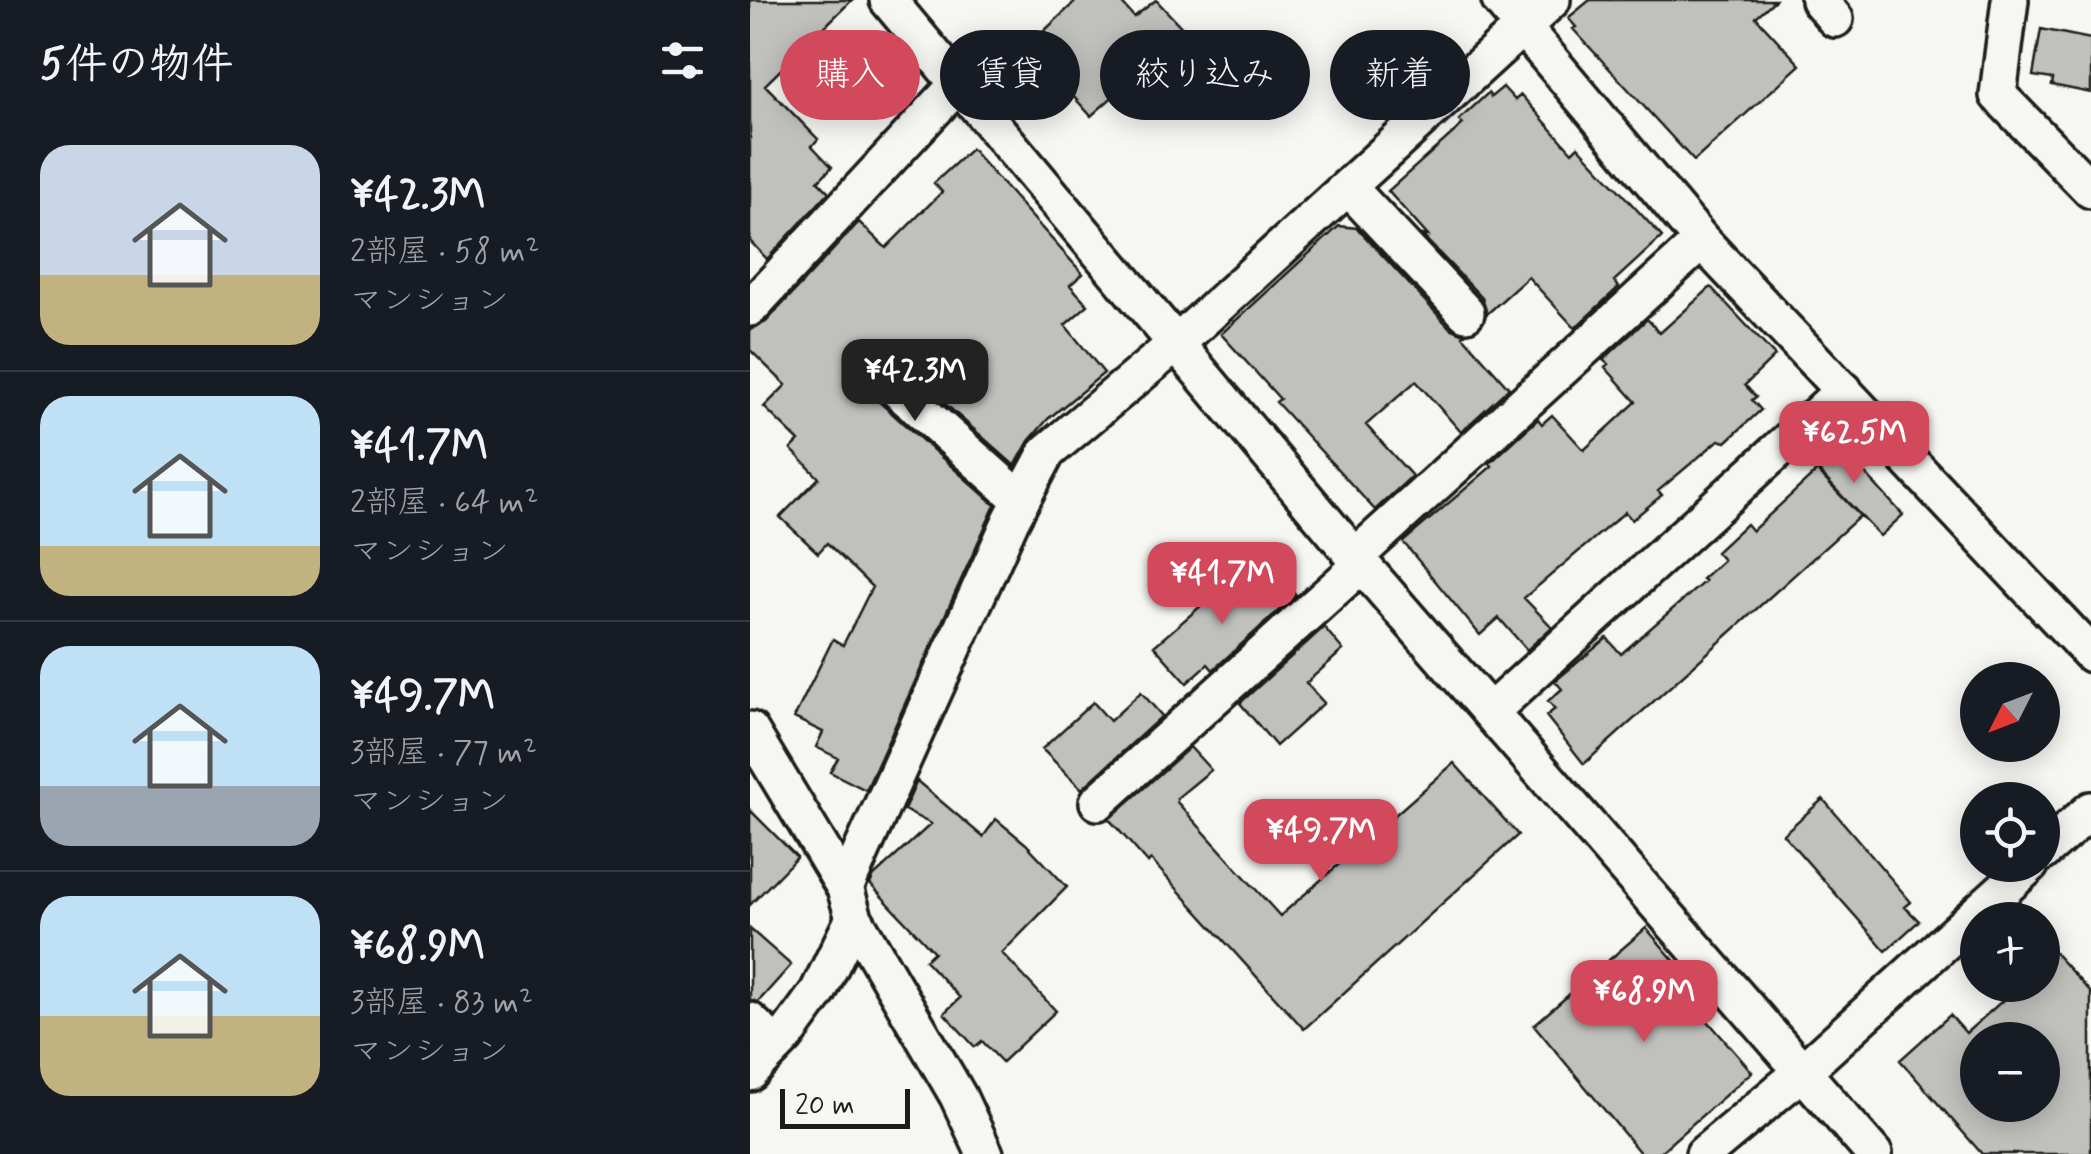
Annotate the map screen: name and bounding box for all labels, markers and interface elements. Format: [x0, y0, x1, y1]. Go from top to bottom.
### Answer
chip: 購入 [780, 30, 920, 120]
chip: 賃貸 [940, 30, 1080, 120]
chip: 絞り込み [1100, 30, 1310, 120]
chip: 新着 [1330, 30, 1470, 120]
icon: filters [655, 33, 710, 88]
text: 5件の物件 [40, 38, 233, 93]
text: ¥42.3M [350, 169, 485, 224]
icon: home [120, 185, 240, 305]
text: 2部屋 · 58 m² [350, 231, 539, 273]
text: マンション [350, 280, 509, 322]
pin: ¥42.3M [834, 339, 996, 424]
text: ¥42.3M [863, 350, 967, 392]
pin: ¥62.5M [1773, 401, 1935, 486]
text: ¥62.5M [1801, 412, 1907, 454]
text: ¥41.7M [350, 420, 488, 475]
icon: home [120, 436, 240, 556]
text: 2部屋 · 64 m² [350, 482, 538, 524]
text: マンション [350, 531, 509, 573]
pin: ¥41.7M [1141, 542, 1303, 627]
text: ¥41.7M [1170, 553, 1275, 595]
north arrow [1960, 662, 2060, 762]
map controls [1960, 662, 2060, 1122]
text: ¥49.7M [350, 670, 495, 725]
icon: home [120, 686, 240, 806]
text: 3部屋 · 77 m² [350, 732, 537, 774]
text: マンション [350, 781, 509, 823]
button: locate [1960, 782, 2060, 882]
pin: ¥49.7M [1240, 799, 1402, 884]
text: ¥49.7M [1266, 810, 1376, 852]
button: + [1960, 902, 2060, 1002]
text: ¥68.9M [350, 920, 485, 975]
icon: home [120, 936, 240, 1056]
pin: ¥68.9M [1563, 960, 1725, 1045]
text: ¥68.9M [1593, 971, 1695, 1013]
text: 3部屋 · 83 m² [350, 982, 533, 1024]
button: − [1960, 1022, 2060, 1122]
text: マンション [350, 1031, 509, 1073]
scale bar [780, 1084, 910, 1128]
text: 20 m [795, 1088, 855, 1125]

